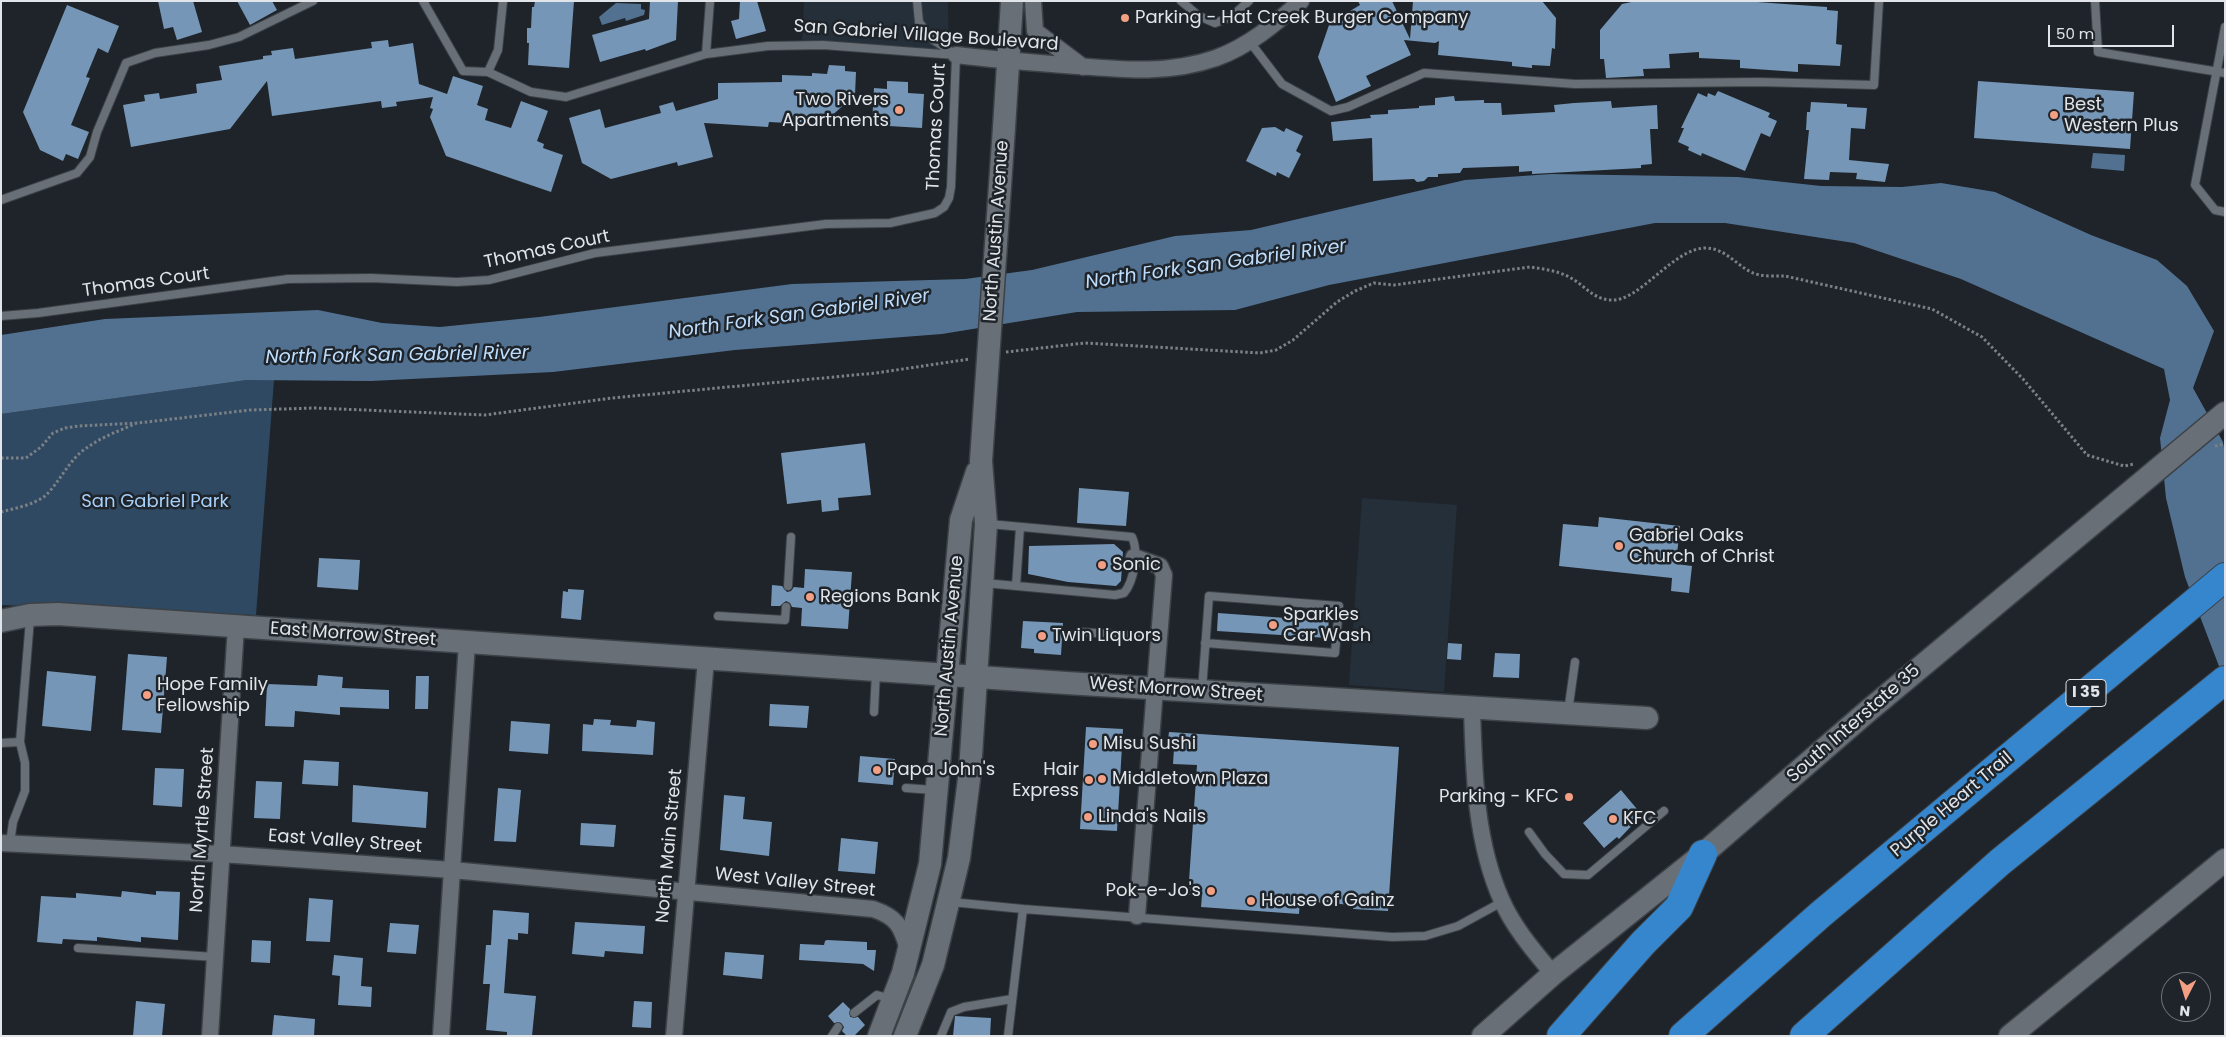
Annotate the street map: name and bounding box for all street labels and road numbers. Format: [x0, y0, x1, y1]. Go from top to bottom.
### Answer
street label: San Gabriel Village Boulevard [793, 16, 1059, 56]
street label: Thomas Court [923, 63, 951, 191]
street label: North Austin Avenue [980, 140, 1014, 322]
street label: Thomas Court [482, 226, 612, 274]
street label: Thomas Court [81, 263, 211, 303]
street label: North Austin Avenue [931, 555, 969, 737]
street label: East Morrow Street [269, 618, 437, 652]
street label: South Interstate 35 [1783, 660, 1925, 788]
street label: West Morrow Street [1089, 673, 1263, 707]
road number: I 35 [2066, 680, 2106, 706]
street label: North Myrtle Street [186, 747, 220, 913]
street label: Purple Heart Trail [1887, 748, 2017, 862]
street label: North Main Street [652, 768, 688, 924]
street label: East Valley Street [267, 826, 423, 858]
street label: West Valley Street [714, 864, 876, 902]

